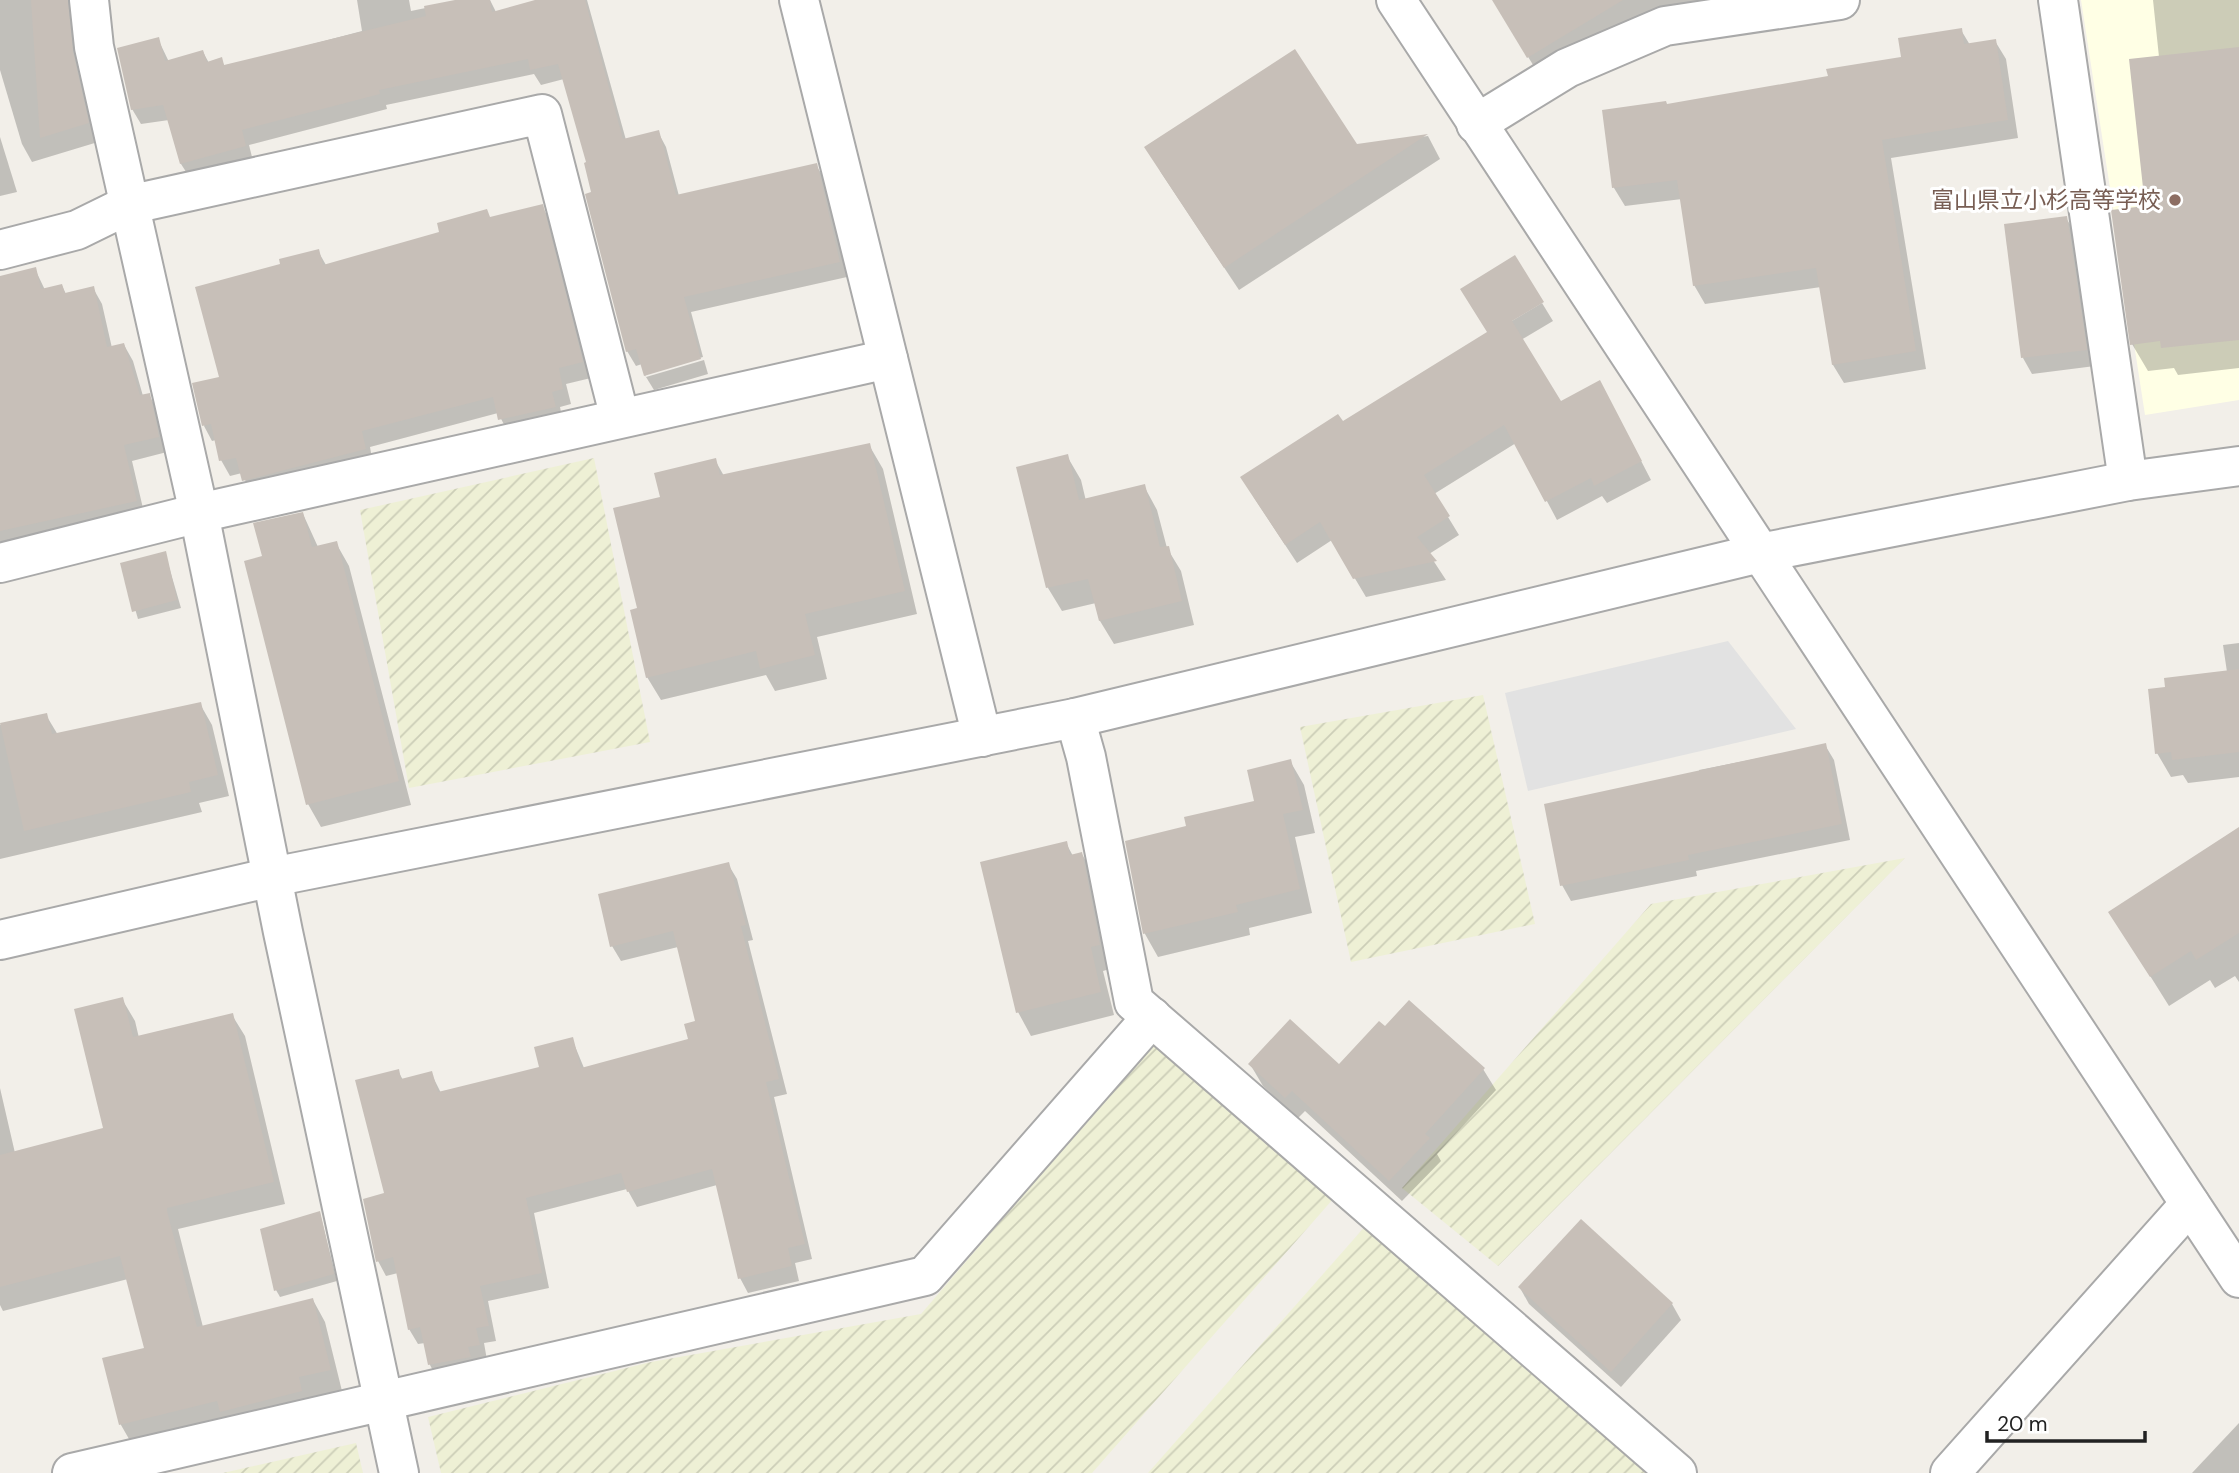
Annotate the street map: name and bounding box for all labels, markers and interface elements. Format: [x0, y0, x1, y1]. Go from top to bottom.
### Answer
place label: 富山県立小杉高等学校 [1931, 185, 2161, 215]
marker: 富山県立小杉高等学校 [2167, 192, 2183, 208]
scale bar [1987, 1400, 2144, 1444]
text: 20 m [1997, 1410, 2048, 1438]

